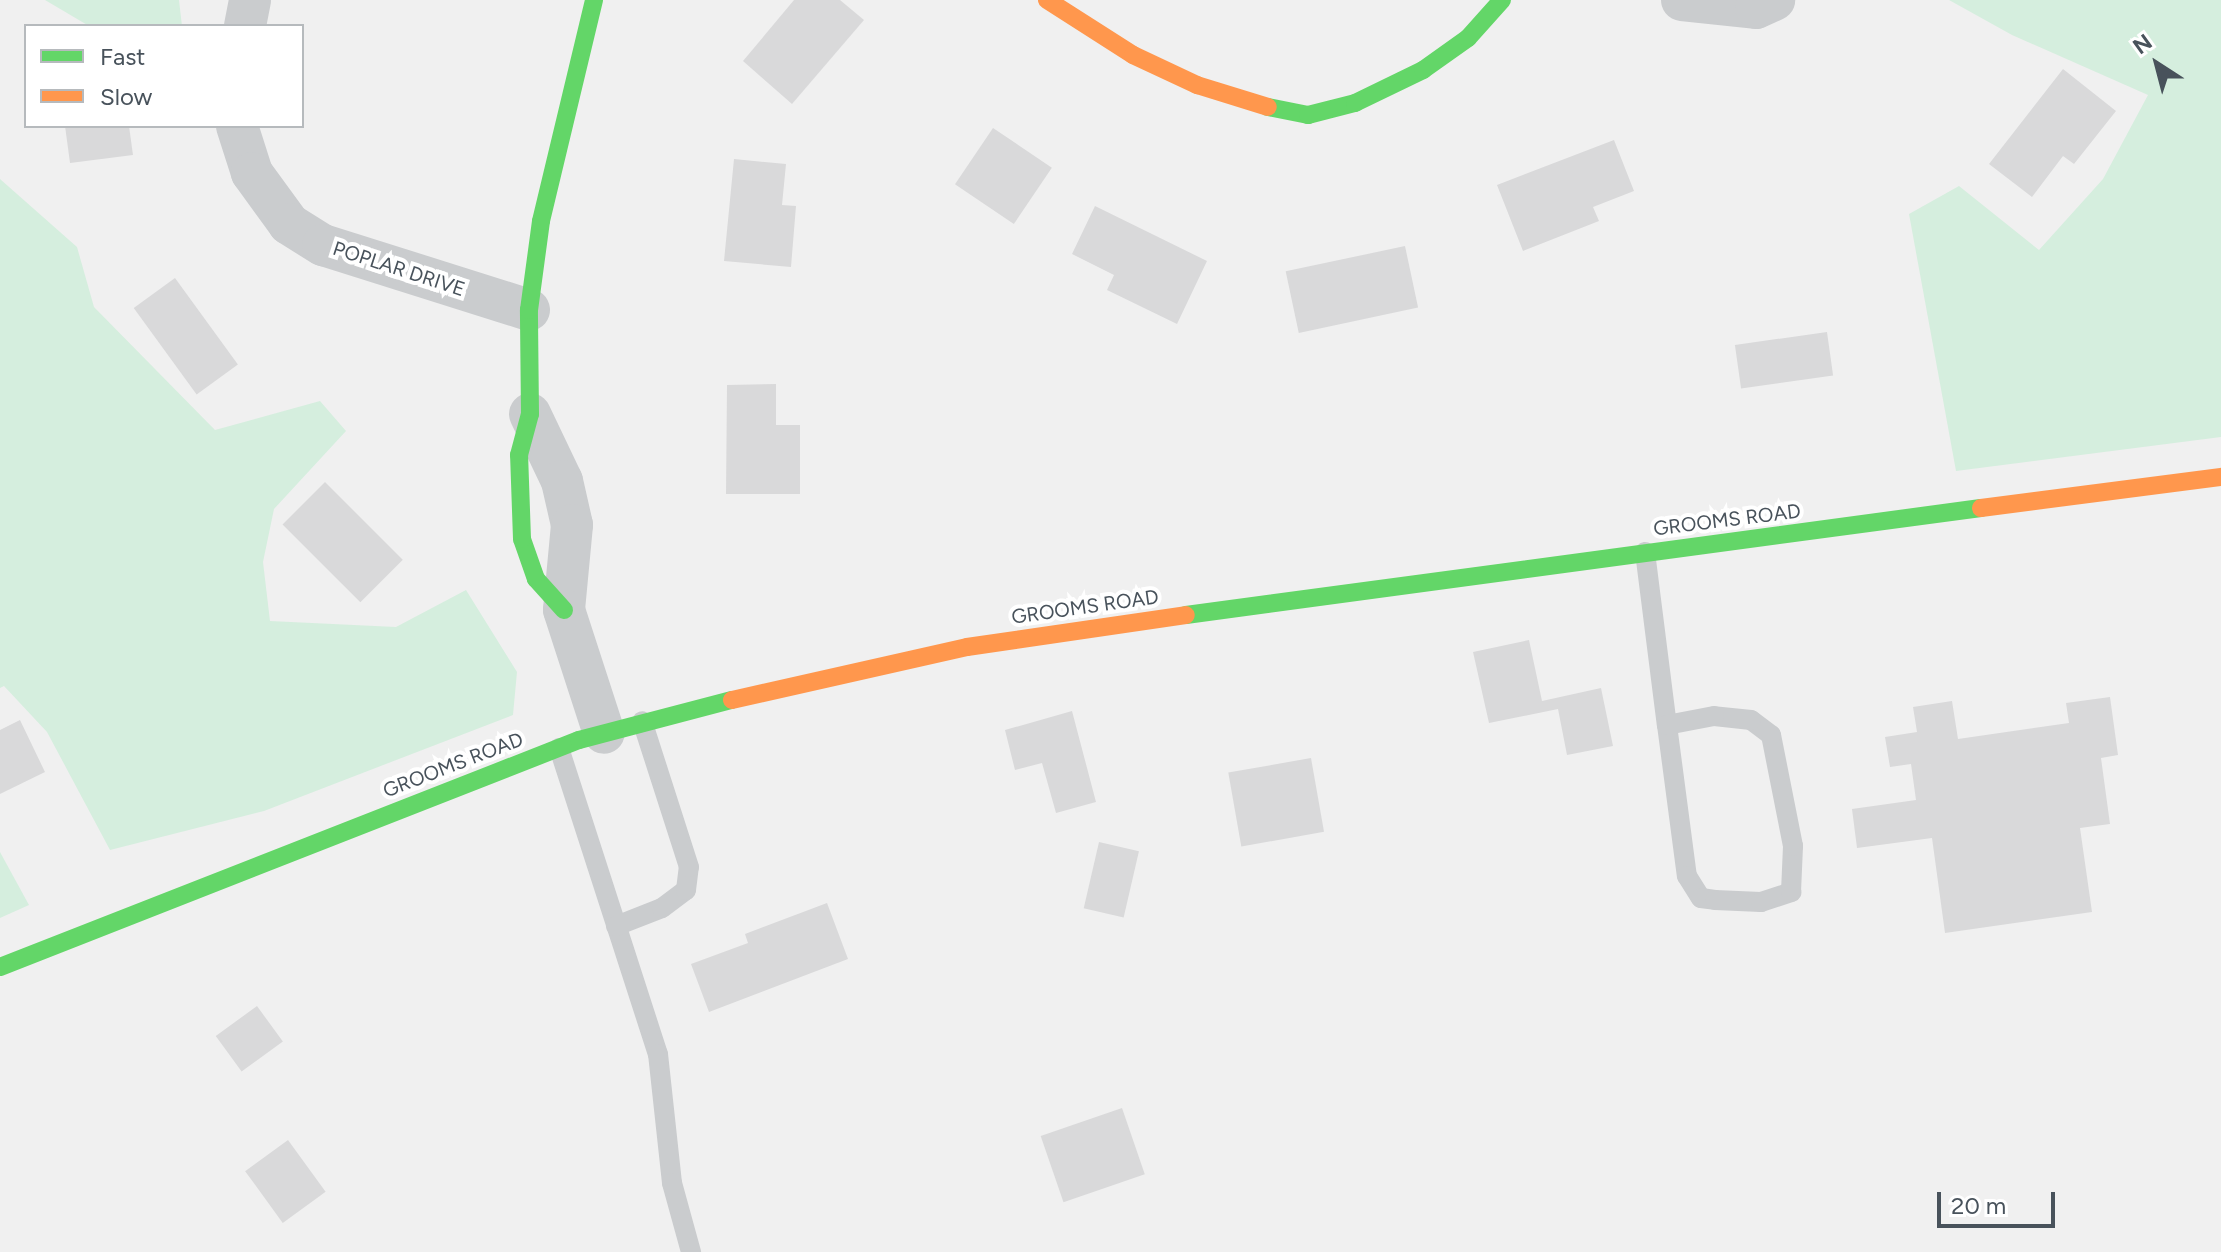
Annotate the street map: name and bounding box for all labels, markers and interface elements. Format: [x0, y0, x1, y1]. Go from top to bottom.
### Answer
legend [24, 24, 304, 128]
north arrow [2117, 24, 2197, 104]
text: N [2128, 28, 2157, 60]
text: Fast [100, 42, 145, 71]
text: Slow [100, 82, 152, 111]
street label: POPLAR DRIVE [330, 236, 468, 302]
street label: GROOMS ROAD [1652, 499, 1802, 541]
street label: GROOMS ROAD [1010, 585, 1160, 629]
street label: GROOMS ROAD [380, 727, 526, 803]
scale bar [1941, 1176, 2059, 1226]
text: 20 m [1951, 1191, 2006, 1220]

